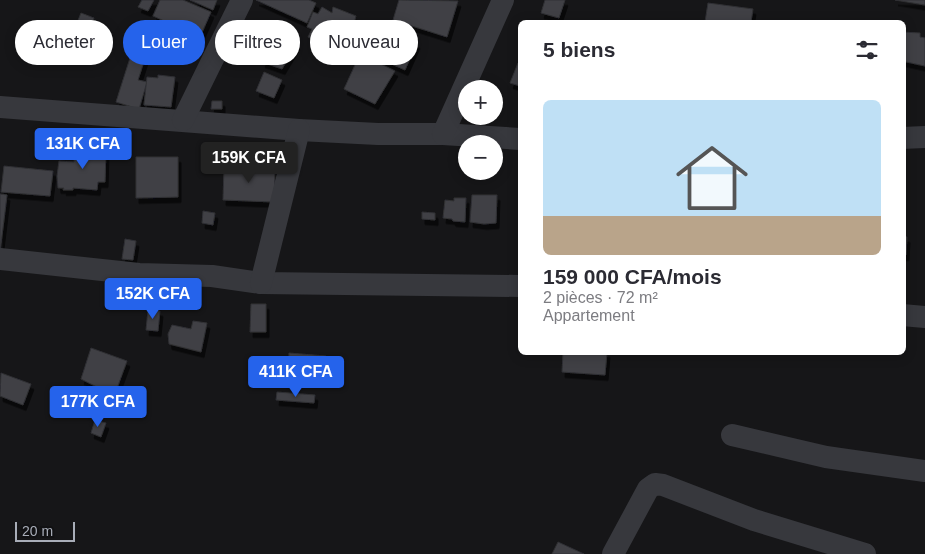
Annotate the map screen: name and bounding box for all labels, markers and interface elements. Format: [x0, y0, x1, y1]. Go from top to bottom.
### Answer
chip: Acheter [15, 20, 113, 65]
chip: Louer [123, 20, 205, 65]
chip: Filtres [215, 20, 300, 65]
chip: Nouveau [310, 20, 418, 65]
icon: filters [853, 36, 881, 64]
text: 5 biens [543, 38, 615, 61]
map controls [458, 80, 503, 180]
button: + [458, 80, 503, 125]
pin: 131K CFA [31, 128, 135, 170]
icon: home [667, 133, 757, 223]
text: 131K CFA [46, 135, 120, 152]
button: − [458, 135, 503, 180]
pin: 159K CFA [197, 142, 301, 184]
text: 159K CFA [212, 149, 286, 166]
text: 159 000 CFA/mois [543, 265, 722, 288]
pin: 152K CFA [101, 278, 205, 320]
text: 152K CFA [116, 285, 190, 302]
text: 2 pièces · 72 m² [543, 289, 658, 306]
text: Appartement [543, 307, 635, 324]
pin: 411K CFA [244, 356, 348, 398]
text: 411K CFA [259, 363, 333, 380]
pin: 177K CFA [46, 386, 150, 428]
text: 177K CFA [61, 393, 135, 410]
scale bar [15, 519, 75, 542]
text: 20 m [22, 523, 53, 539]

